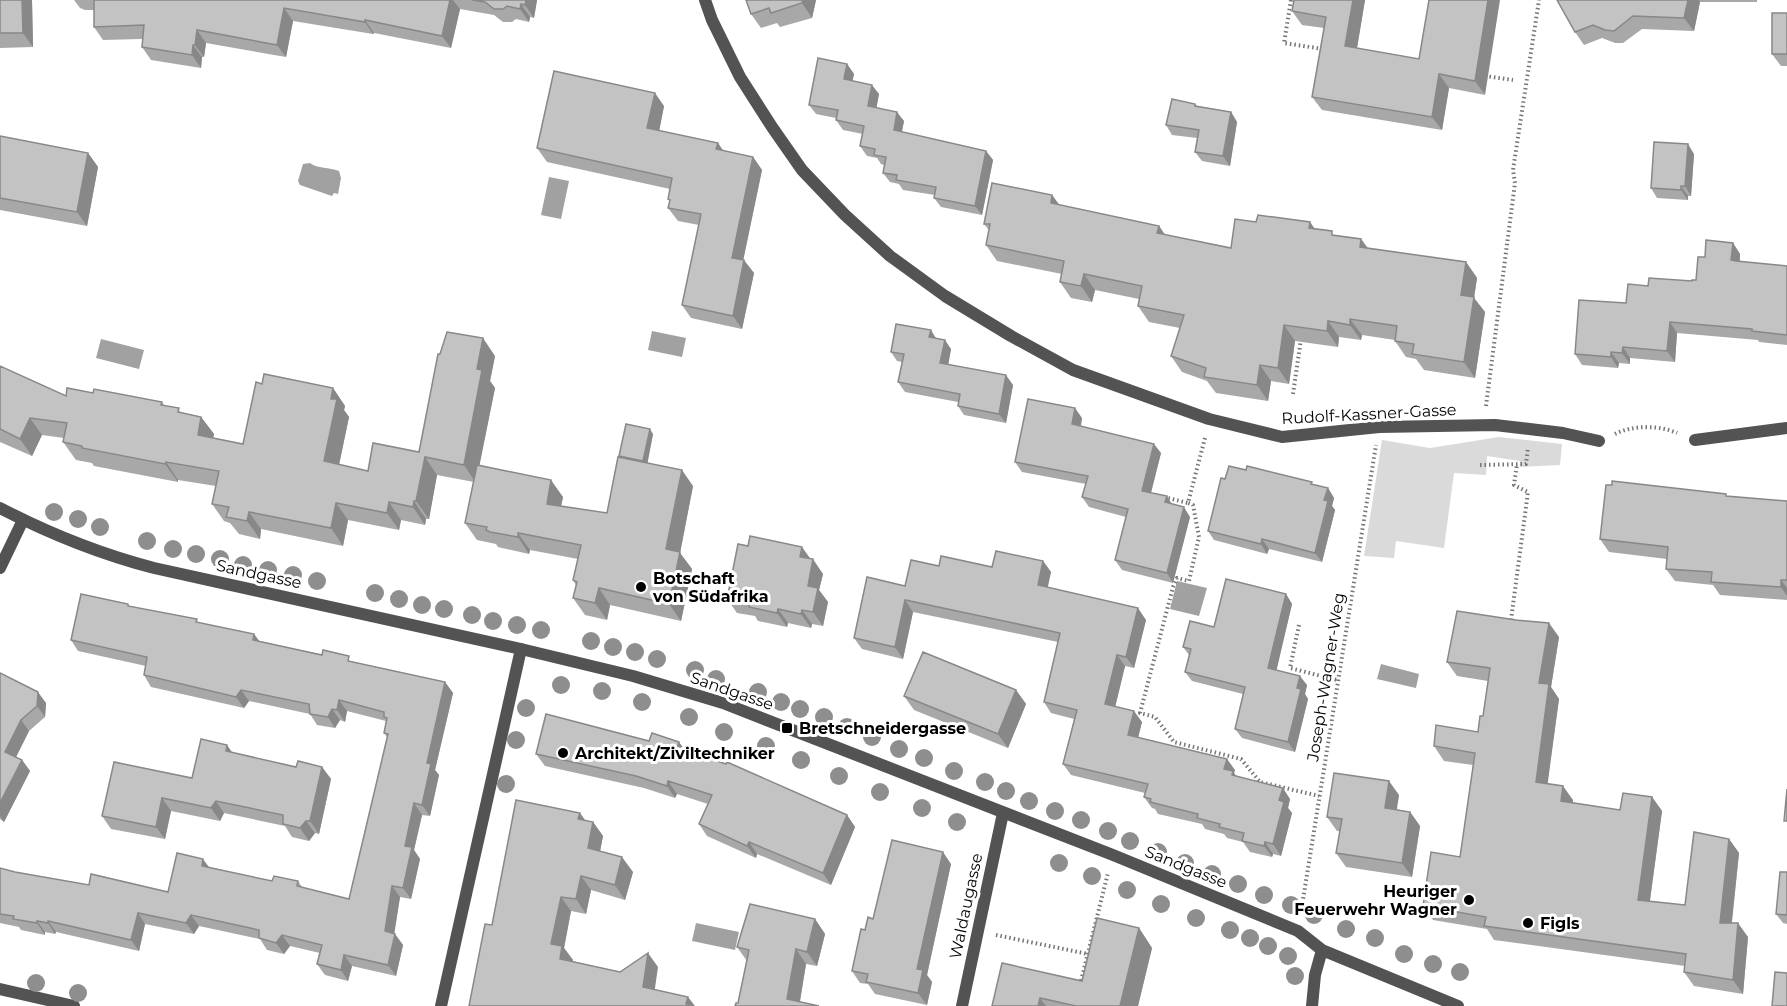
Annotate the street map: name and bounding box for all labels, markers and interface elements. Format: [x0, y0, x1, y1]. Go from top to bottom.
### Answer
street label: Rudolf-Kassner-Gasse [1281, 400, 1457, 428]
street label: Sandgasse [215, 556, 303, 592]
place label: Botschaft von Südafrika [652, 569, 769, 606]
marker: Botschaft von Südafrika [634, 580, 648, 594]
street label: Joseph-Wagner-Weg [1303, 591, 1349, 764]
street label: Sandgasse [688, 668, 776, 714]
place label: Bretschneidergasse [799, 719, 966, 738]
marker: Bretschneidergasse [780, 721, 794, 735]
place label: Architekt/Ziviltechniker [574, 744, 775, 763]
marker: Architekt/Ziviltechniker [556, 746, 570, 760]
street label: Sandgasse [1142, 842, 1230, 892]
street label: Waldaugasse [946, 852, 986, 960]
place label: Heuriger Feuerwehr Wagner [1294, 882, 1457, 919]
marker: Heuriger Feuerwehr Wagner [1462, 893, 1476, 907]
place label: Figls [1540, 914, 1580, 933]
marker: Figls [1521, 916, 1535, 930]

